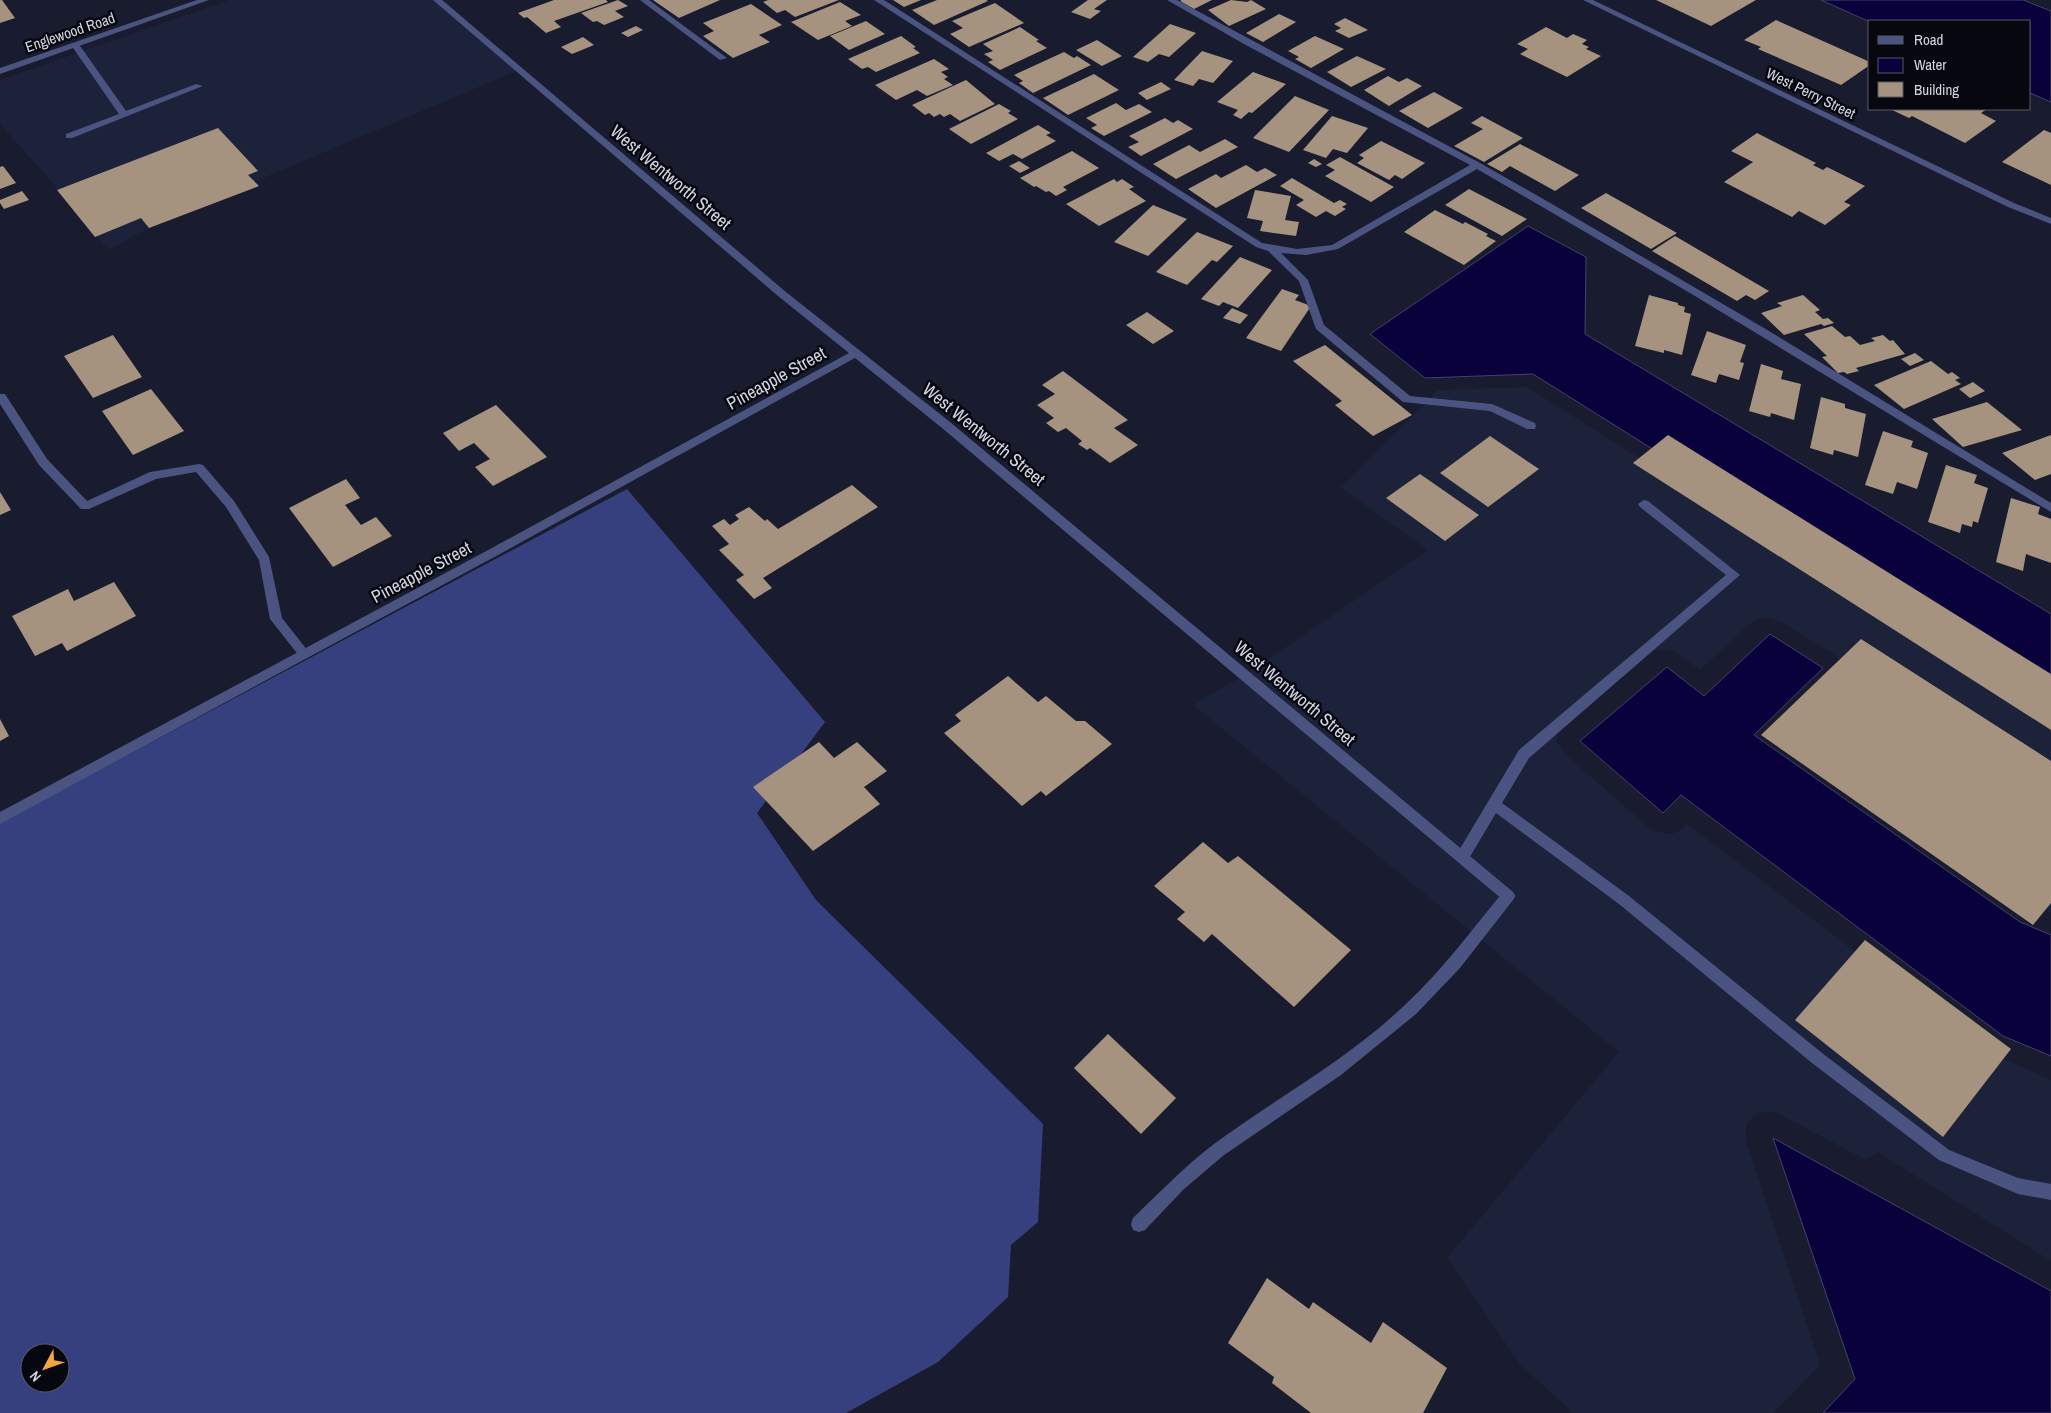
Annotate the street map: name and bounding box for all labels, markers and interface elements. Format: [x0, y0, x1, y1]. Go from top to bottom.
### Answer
street label: Englewood Road [22, 7, 118, 57]
legend [1868, 20, 2031, 110]
text: Road [1914, 29, 1943, 50]
text: Water [1914, 54, 1946, 75]
street label: West Perry Street [1763, 62, 1860, 124]
text: Building [1914, 79, 1959, 100]
street label: West Wentworth Street [605, 119, 737, 235]
street label: Pineapple Street [722, 340, 830, 416]
street label: West Wentworth Street [917, 377, 1051, 491]
street label: Pineapple Street [367, 535, 475, 609]
street label: West Wentworth Street [1229, 635, 1361, 751]
north arrow [20, 1343, 70, 1393]
text: N [26, 1367, 45, 1386]

